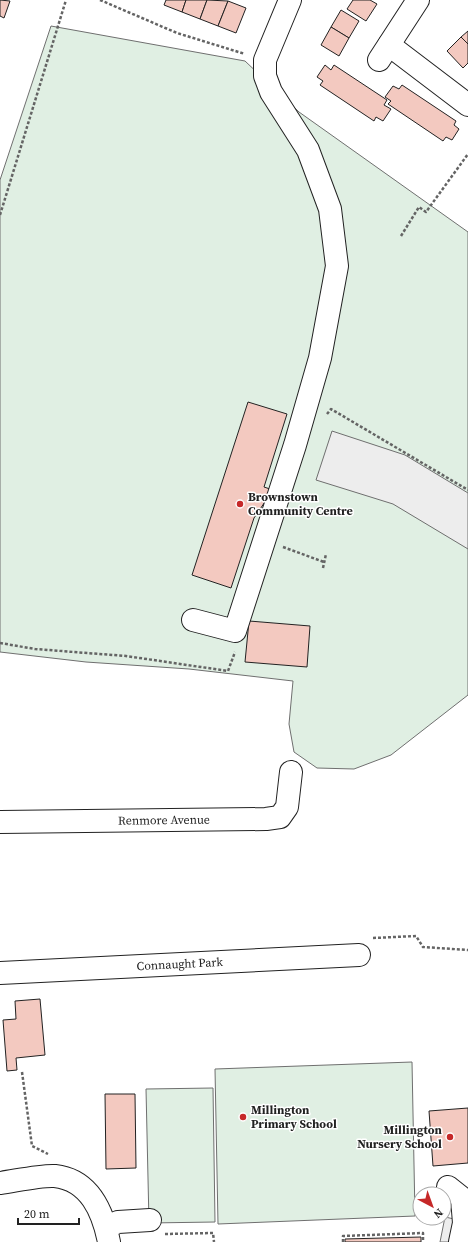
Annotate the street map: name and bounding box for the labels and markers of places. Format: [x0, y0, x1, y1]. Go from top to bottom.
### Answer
place label: Brownstown Community Centre [248, 489, 353, 519]
marker: Brownstown Community Centre [235, 499, 245, 509]
place label: Millington Primary School [251, 1102, 337, 1132]
marker: Millington Primary School [238, 1112, 248, 1122]
place label: Millington Nursery School [357, 1122, 443, 1152]
marker: Millington Nursery School [445, 1132, 455, 1142]

